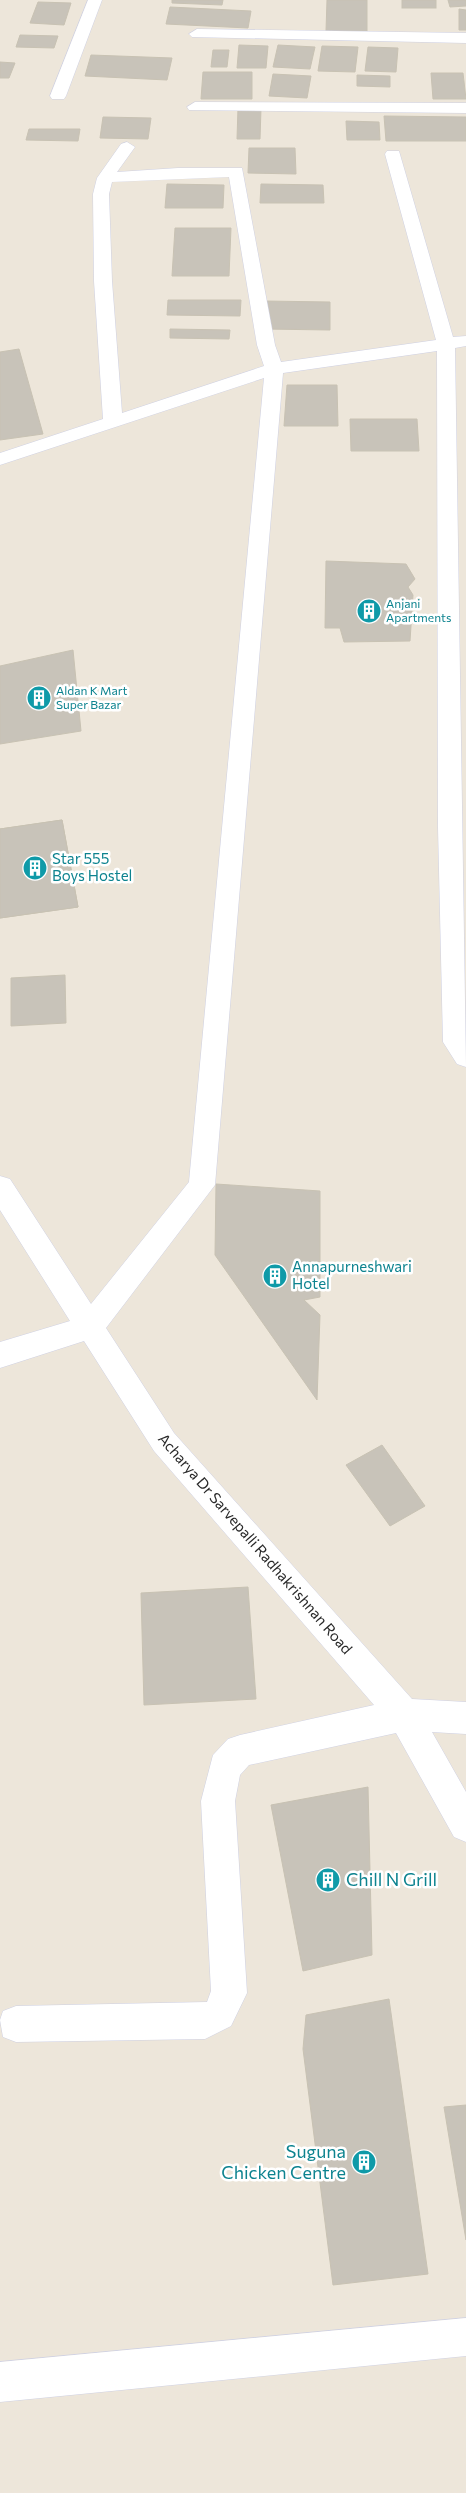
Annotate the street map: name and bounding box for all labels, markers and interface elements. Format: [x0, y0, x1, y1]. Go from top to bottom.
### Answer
place label: Anjani Apartments [386, 596, 451, 624]
building icon: Anjani Apartments [356, 598, 382, 624]
place label: Aldan K Mart Super Bazar [56, 683, 127, 711]
building icon: Aldan K Mart Super Bazar [26, 685, 52, 711]
place label: Star 555 Boys Hostel [52, 849, 132, 884]
building icon: Star 555 Boys Hostel [22, 855, 48, 881]
place label: Annapurneshwari Hotel [292, 1257, 412, 1292]
building icon: Annapurneshwari Hotel [262, 1263, 288, 1289]
street label: Acharya Dr Sarvepalli Radhakrishnan Road [155, 1429, 357, 1657]
building icon: Chill N Grill [315, 1867, 341, 1893]
place label: Chill N Grill [346, 1868, 437, 1890]
place label: Suguna Chicken Centre [221, 2140, 346, 2183]
building icon: Suguna Chicken Centre [351, 2149, 377, 2175]

